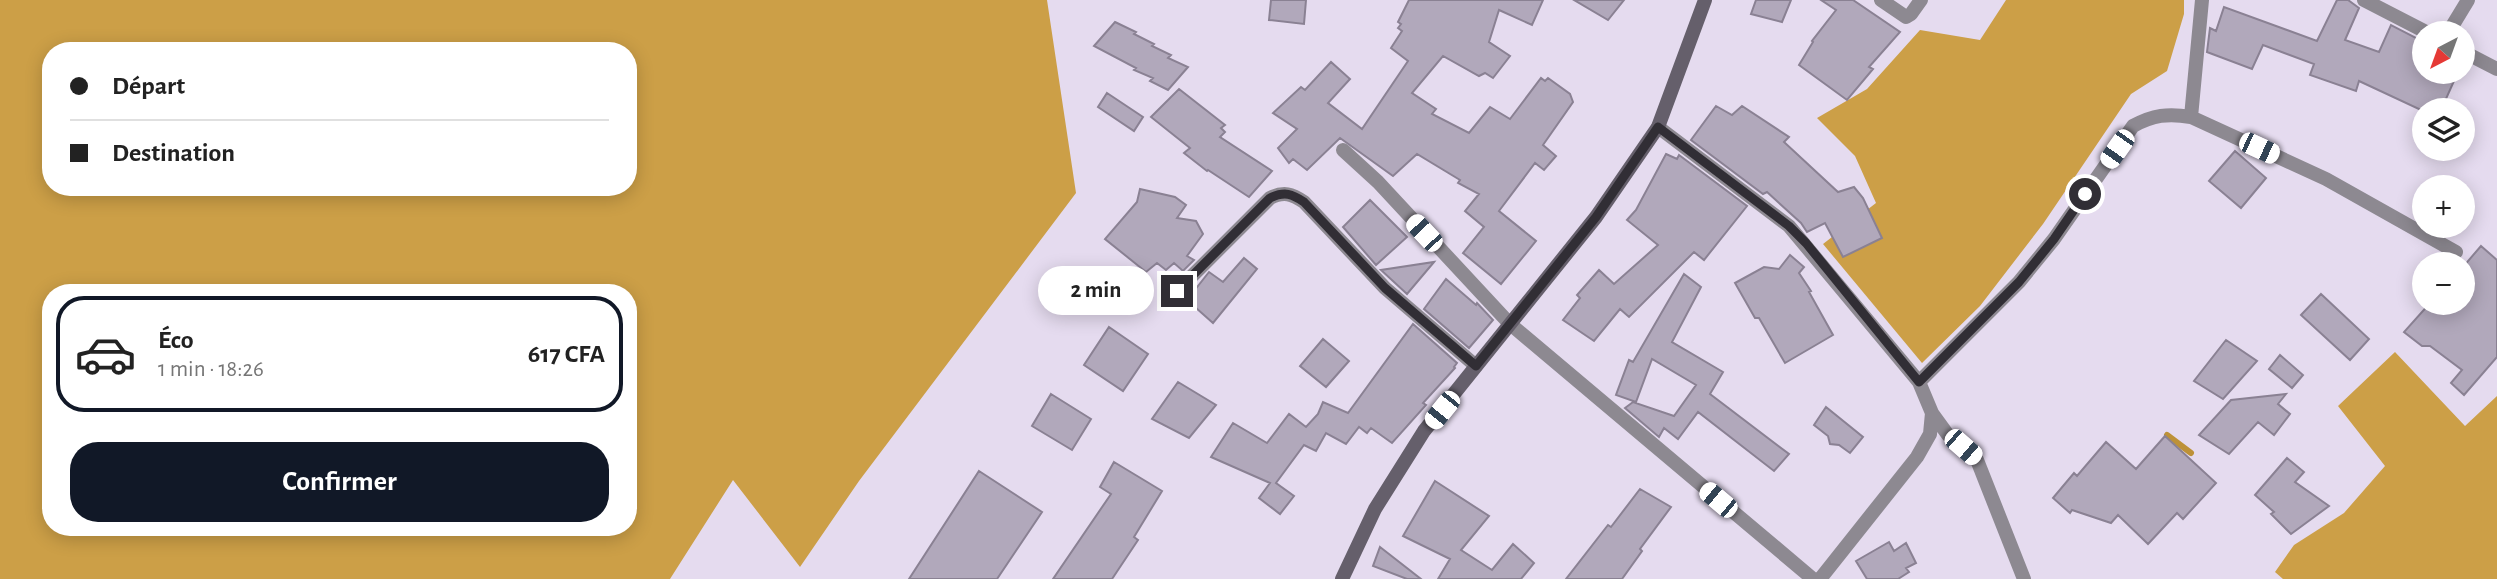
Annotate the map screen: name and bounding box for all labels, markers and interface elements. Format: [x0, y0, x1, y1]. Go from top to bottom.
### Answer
north arrow [2412, 21, 2474, 84]
map controls [2412, 21, 2475, 315]
text: Départ [112, 73, 185, 99]
button: layers [2412, 98, 2475, 161]
car [2097, 126, 2138, 172]
car [2236, 130, 2283, 166]
text: Destination [112, 140, 235, 166]
button: + [2412, 175, 2475, 238]
route start [2069, 178, 2101, 210]
car [1402, 210, 1447, 256]
button: − [2412, 252, 2475, 315]
callout: 2 min [1037, 266, 1152, 316]
route end [1161, 275, 1193, 307]
text: 2 min [1070, 279, 1122, 302]
icon: car [74, 323, 137, 386]
text: Éco [158, 327, 194, 353]
text: 617 CFA [528, 341, 605, 367]
text: 1 min · 18:26 [158, 358, 264, 381]
car [1421, 387, 1464, 433]
car [1941, 425, 1986, 469]
button: Confirmer [70, 442, 609, 522]
car [1696, 478, 1741, 522]

